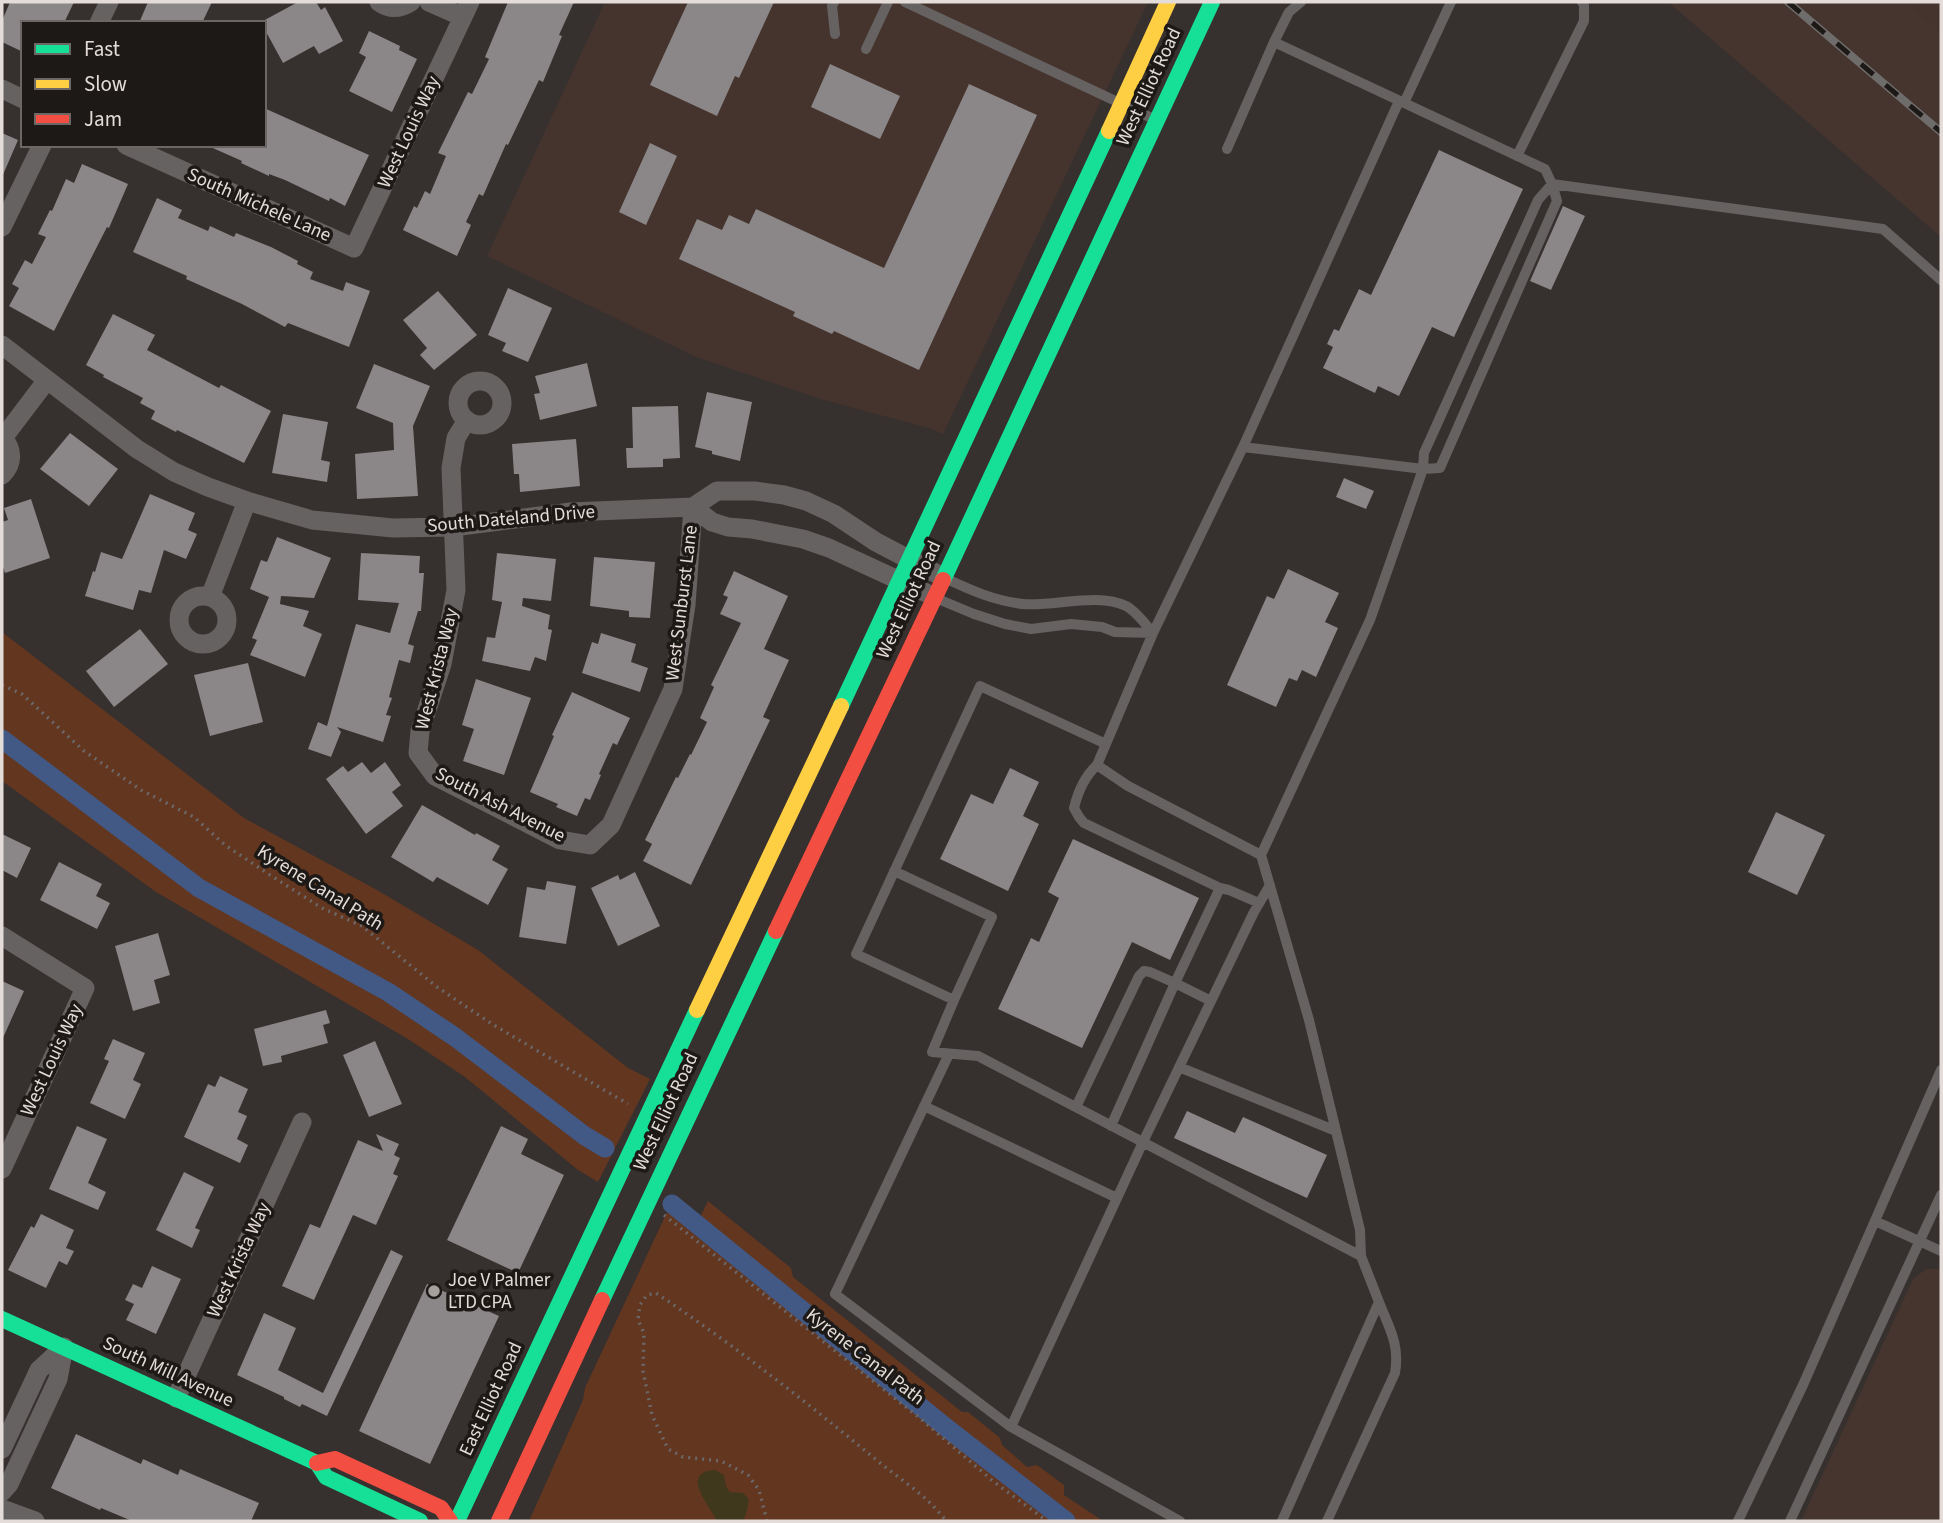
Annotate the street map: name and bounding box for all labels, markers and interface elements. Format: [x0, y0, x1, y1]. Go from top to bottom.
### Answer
legend [21, 21, 266, 147]
street label: West Elliot Road [1110, 24, 1188, 150]
text: Fast [84, 34, 120, 64]
text: Slow [84, 69, 127, 99]
street label: West Louis Way [371, 71, 447, 193]
text: Jam [84, 104, 122, 134]
street label: South Michele Lane [183, 161, 335, 249]
street label: South Dateland Drive [426, 498, 596, 540]
street label: West Sunburst Lane [659, 524, 705, 682]
street label: West Elliot Road [870, 537, 948, 663]
street label: West Krista Way [409, 605, 465, 733]
street label: South Ash Avenue [430, 761, 570, 849]
street label: Kyrene Canal Path [252, 838, 388, 938]
street label: West Louis Way [14, 999, 90, 1121]
street label: West Elliot Road [627, 1049, 705, 1175]
street label: West Krista Way [200, 1198, 278, 1322]
place label: Joe V Palmer LTD CPA [448, 1267, 551, 1316]
marker: Joe V Palmer LTD CPA [426, 1283, 442, 1299]
street label: Kyrene Canal Path [800, 1302, 930, 1412]
street label: South Mill Avenue [98, 1330, 238, 1414]
street label: East Elliot Road [453, 1338, 529, 1460]

